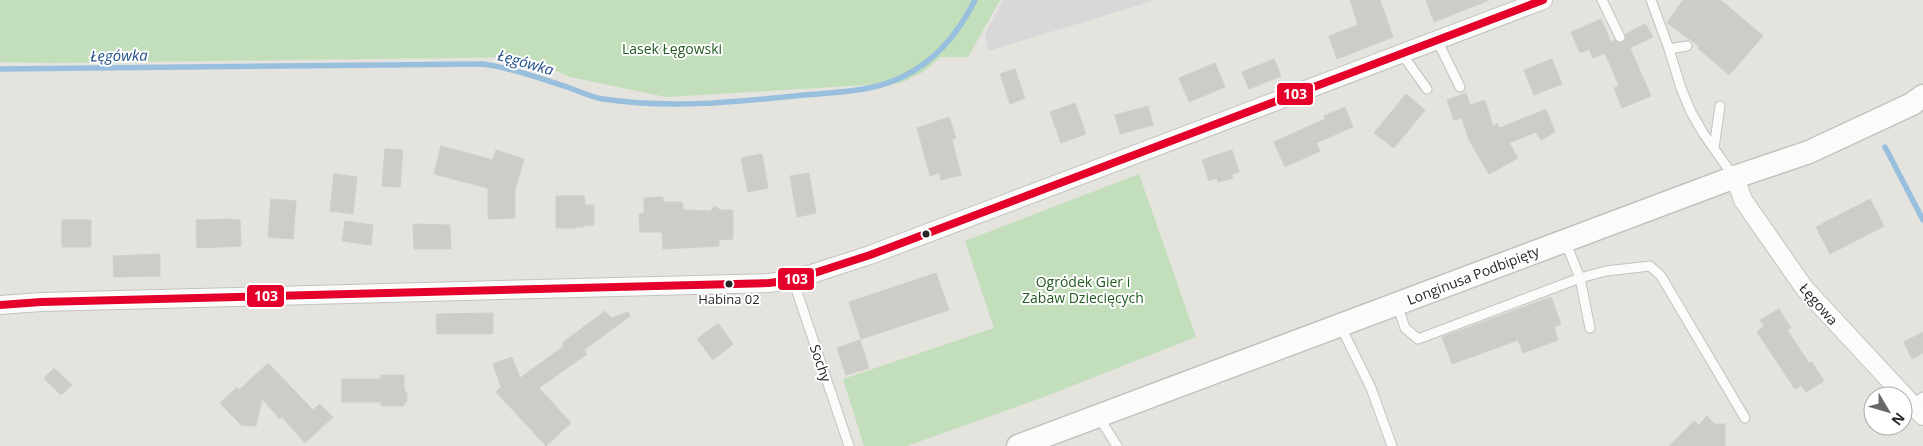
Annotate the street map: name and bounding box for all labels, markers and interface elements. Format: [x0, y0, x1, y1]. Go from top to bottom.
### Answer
park label: Lasek Łęgowski [622, 39, 722, 58]
water label: Łęgówka [90, 44, 148, 65]
water label: Łęgówka [496, 44, 557, 80]
line badge: 103 [1276, 82, 1314, 106]
text: 103 [1283, 84, 1307, 103]
unlabelled marker [921, 229, 931, 239]
street label: Longinusa Podbipięty [1404, 241, 1543, 309]
line badge: 103 [777, 267, 815, 291]
text: 103 [784, 269, 808, 288]
park label: Ogródek Gier i Zabaw Dziecięcych [1022, 272, 1144, 307]
marker: Habina 02 [724, 279, 734, 289]
street label: Łęgowa [1795, 279, 1843, 329]
line badge: 103 [246, 284, 285, 308]
text: 103 [254, 286, 278, 305]
place label: Habina 02 [698, 290, 760, 308]
street label: Sochy [806, 342, 837, 385]
north arrow [1863, 386, 1913, 436]
text: N [1888, 409, 1910, 430]

